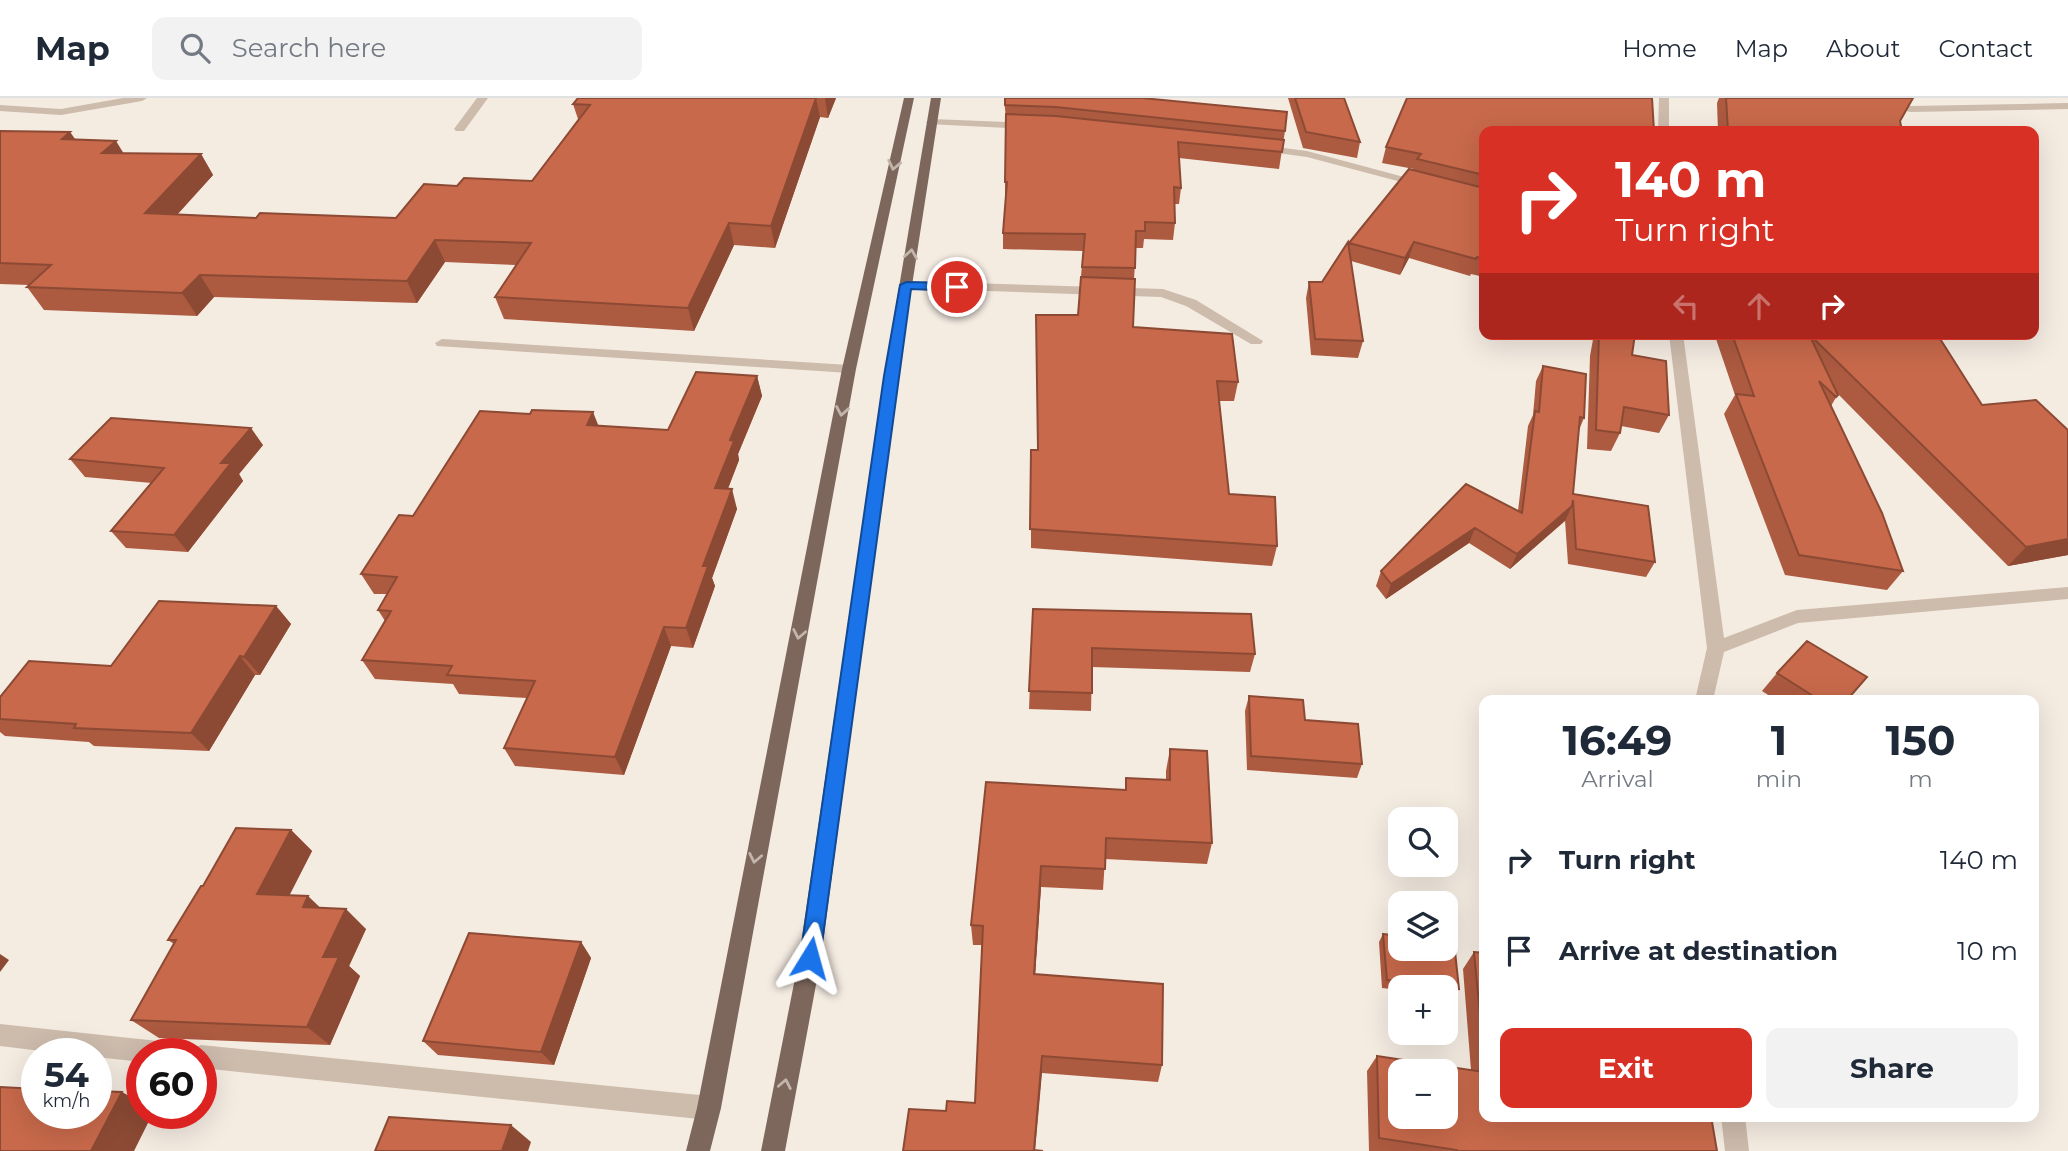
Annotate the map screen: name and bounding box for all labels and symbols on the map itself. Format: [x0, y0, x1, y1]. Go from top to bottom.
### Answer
one-way arrow [888, 159, 903, 171]
one-way arrow [903, 248, 918, 259]
pin [927, 257, 987, 317]
one-way arrow [835, 405, 850, 417]
one-way arrow [792, 628, 807, 640]
one-way arrow [748, 852, 763, 864]
position arrow [773, 921, 847, 995]
speed limit sign: 60 [126, 1038, 217, 1129]
one-way arrow [777, 1078, 792, 1090]

